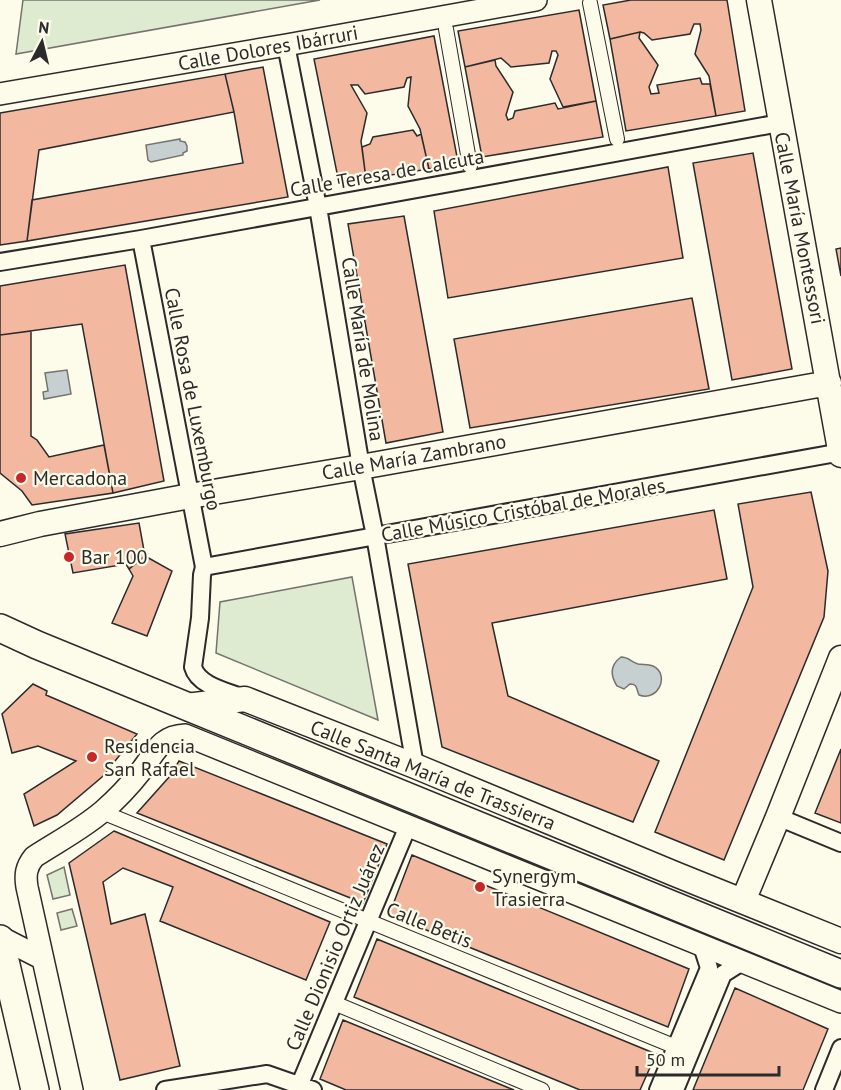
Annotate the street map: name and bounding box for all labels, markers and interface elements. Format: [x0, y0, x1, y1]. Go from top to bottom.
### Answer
north arrow [12, 12, 72, 72]
text: N [37, 17, 50, 38]
street label: Calle Dolores Ibárruri [176, 19, 360, 77]
street label: Calle María Montessori [769, 130, 831, 326]
street label: Calle Teresa de Calcuta [288, 143, 486, 203]
street label: Calle María de Molina [336, 255, 390, 443]
street label: Calle Rosa de Luxemburgo [159, 285, 227, 513]
street label: Calle María Zambrano [320, 428, 508, 486]
place label: Mercadona [33, 465, 127, 491]
marker: Mercadona [14, 471, 28, 485]
street label: Calle Músico Cristóbal de Morales [379, 472, 667, 548]
place label: Bar 100 [81, 544, 148, 570]
marker: Bar 100 [62, 550, 76, 564]
street label: Calle Santa María de Trassierra [307, 714, 559, 836]
place label: Residencia San Rafael [104, 733, 195, 782]
marker: Residencia San Rafael [85, 750, 99, 764]
street label: Calle Dionisio Ortiz Juárez [280, 839, 390, 1055]
place label: Synergym Trasierra [492, 863, 576, 912]
marker: Synergym Trasierra [473, 880, 487, 894]
street label: Calle Betis [382, 896, 476, 954]
scale bar [637, 1039, 780, 1077]
text: 50 m [646, 1048, 685, 1071]

